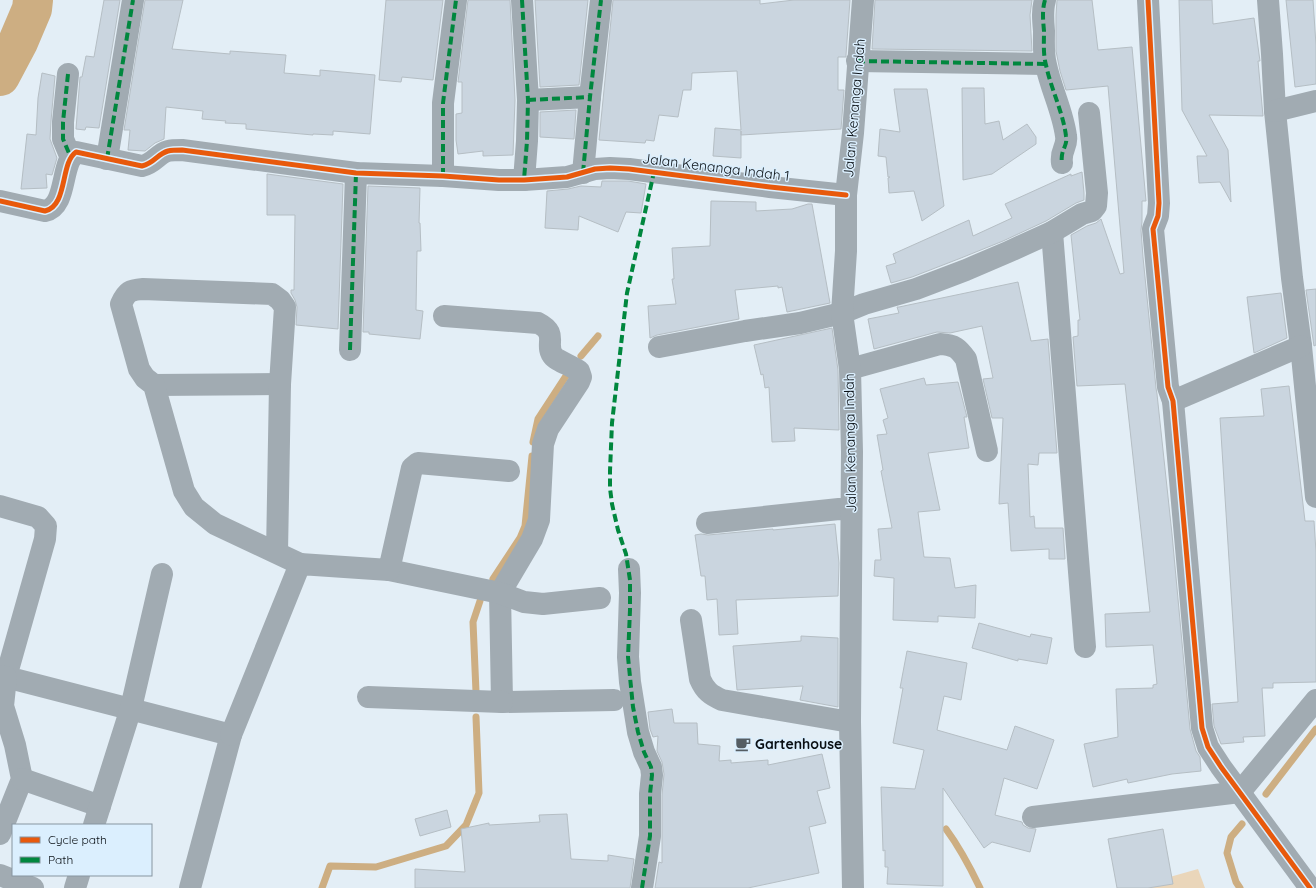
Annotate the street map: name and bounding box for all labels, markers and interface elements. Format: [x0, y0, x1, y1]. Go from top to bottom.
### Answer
street label: Jalan Kenanga Indah [839, 38, 869, 178]
street label: Jalan Kenanga Indah 1 [641, 149, 791, 185]
street label: Jalan Kenanga Indah [840, 373, 860, 513]
cafe icon: Gartenhouse [734, 735, 752, 753]
place label: Gartenhouse [755, 735, 842, 753]
legend [12, 824, 152, 876]
text: Cycle path [48, 832, 107, 847]
text: Path [48, 852, 73, 867]

